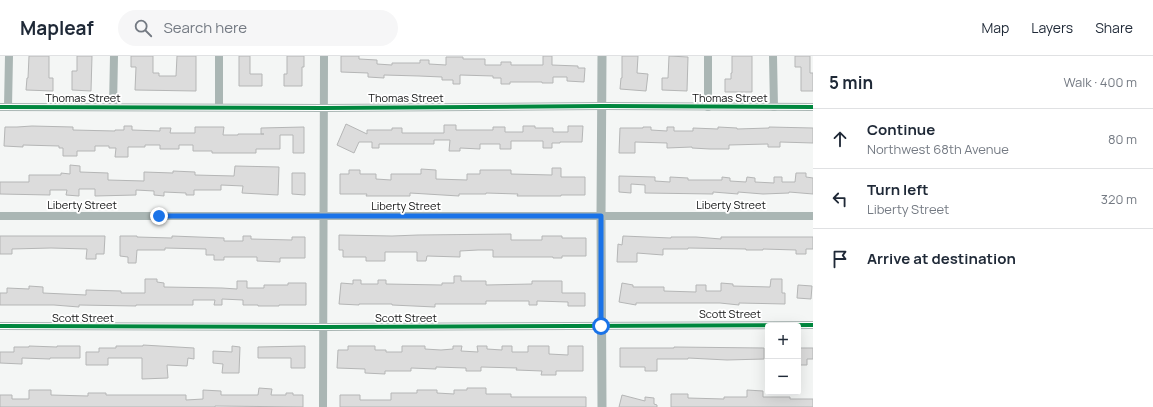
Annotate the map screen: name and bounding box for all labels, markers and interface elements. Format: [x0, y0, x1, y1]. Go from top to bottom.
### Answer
search box [118, 10, 398, 46]
text: Mapleaf [20, 15, 94, 41]
icon: search [132, 17, 154, 39]
text: Search here [164, 17, 247, 38]
text: Map [981, 18, 1009, 37]
text: Layers [1031, 18, 1073, 37]
text: Share [1095, 18, 1133, 37]
text: 5 min [829, 71, 873, 94]
text: Walk · 400 m [1063, 73, 1137, 91]
street label: Thomas Street [45, 90, 121, 105]
street label: Thomas Street [368, 90, 444, 105]
street label: Thomas Street [692, 90, 768, 105]
text: Continue [867, 119, 935, 140]
icon: ahead [829, 128, 851, 150]
text: 80 m [1108, 130, 1137, 148]
text: Northwest 68th Avenue [867, 140, 1009, 158]
text: Turn left [867, 179, 929, 200]
icon: left [829, 188, 851, 210]
text: 320 m [1101, 190, 1137, 208]
street label: Liberty Street [47, 197, 117, 212]
street label: Liberty Street [696, 197, 766, 212]
street label: Liberty Street [371, 198, 441, 213]
text: Liberty Street [867, 200, 949, 218]
route end [150, 207, 168, 225]
icon: arrive [829, 248, 851, 270]
text: Arrive at destination [867, 248, 1016, 269]
street label: Scott Street [699, 306, 761, 321]
street label: Scott Street [52, 310, 114, 325]
street label: Scott Street [375, 310, 437, 325]
route start [592, 317, 610, 335]
map controls [765, 323, 801, 395]
button: + [765, 323, 801, 359]
button: − [765, 359, 801, 395]

